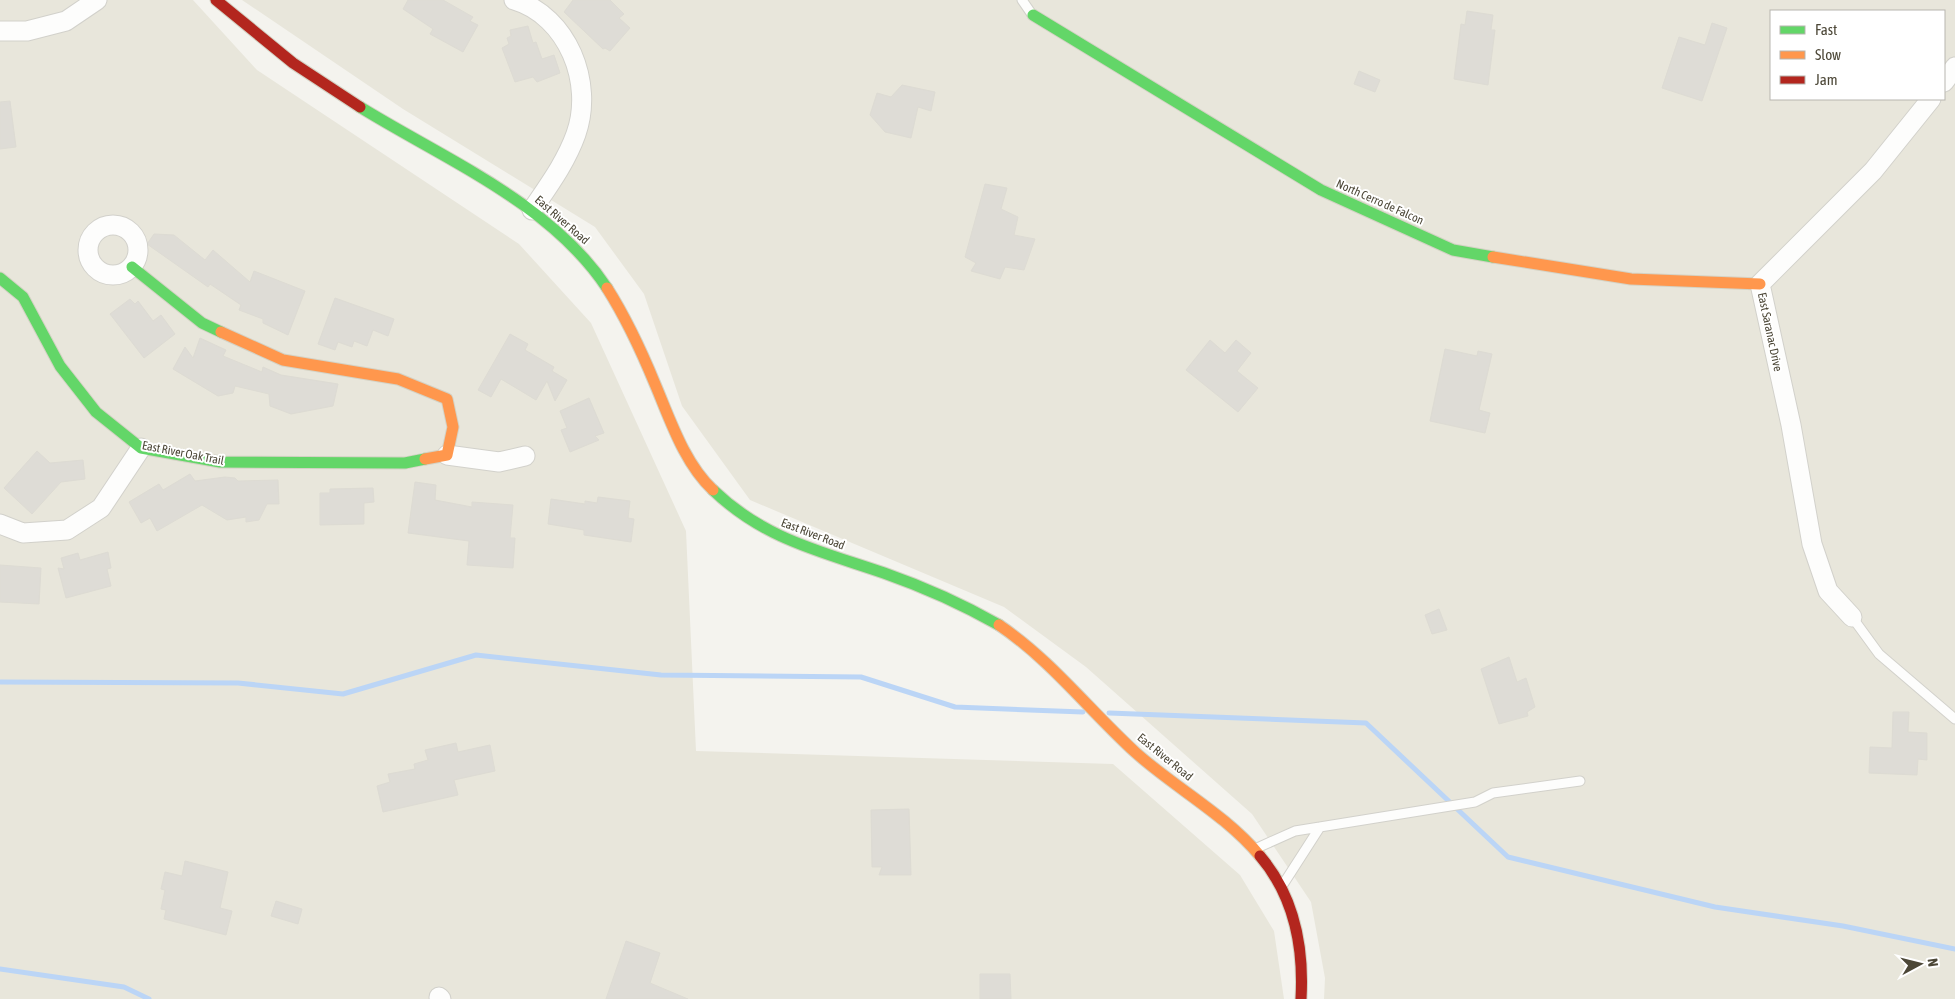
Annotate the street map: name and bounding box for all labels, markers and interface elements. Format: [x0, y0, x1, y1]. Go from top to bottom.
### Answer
legend [1770, 10, 1945, 100]
text: Fast [1815, 21, 1837, 38]
text: Slow [1815, 46, 1841, 63]
text: Jam [1815, 71, 1838, 88]
street label: North Cerro de Falcon [1334, 176, 1426, 228]
street label: East River Road [532, 193, 592, 247]
street label: East Saranac Drive [1755, 291, 1785, 373]
street label: East River Oak Trail [141, 438, 226, 468]
street label: East River Road [779, 515, 847, 553]
street label: East River Road [1134, 730, 1196, 784]
north arrow [1895, 939, 1945, 989]
text: N [1924, 957, 1941, 967]

